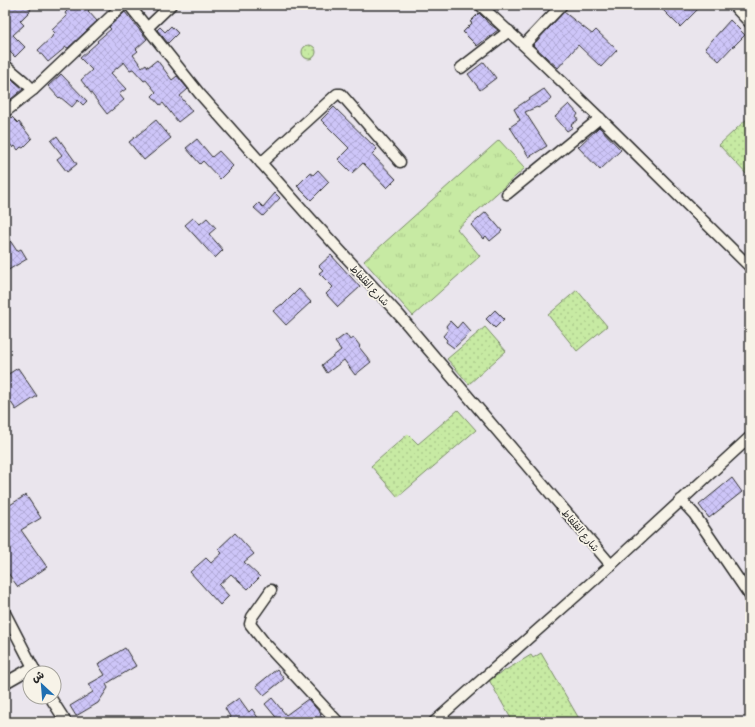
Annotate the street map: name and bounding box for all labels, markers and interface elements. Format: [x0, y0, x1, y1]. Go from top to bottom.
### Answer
street label: شارع القلفاط [347, 263, 391, 310]
street label: شارع القلفاط [558, 507, 602, 555]
north arrow [22, 665, 62, 705]
text: ش [30, 668, 46, 685]

